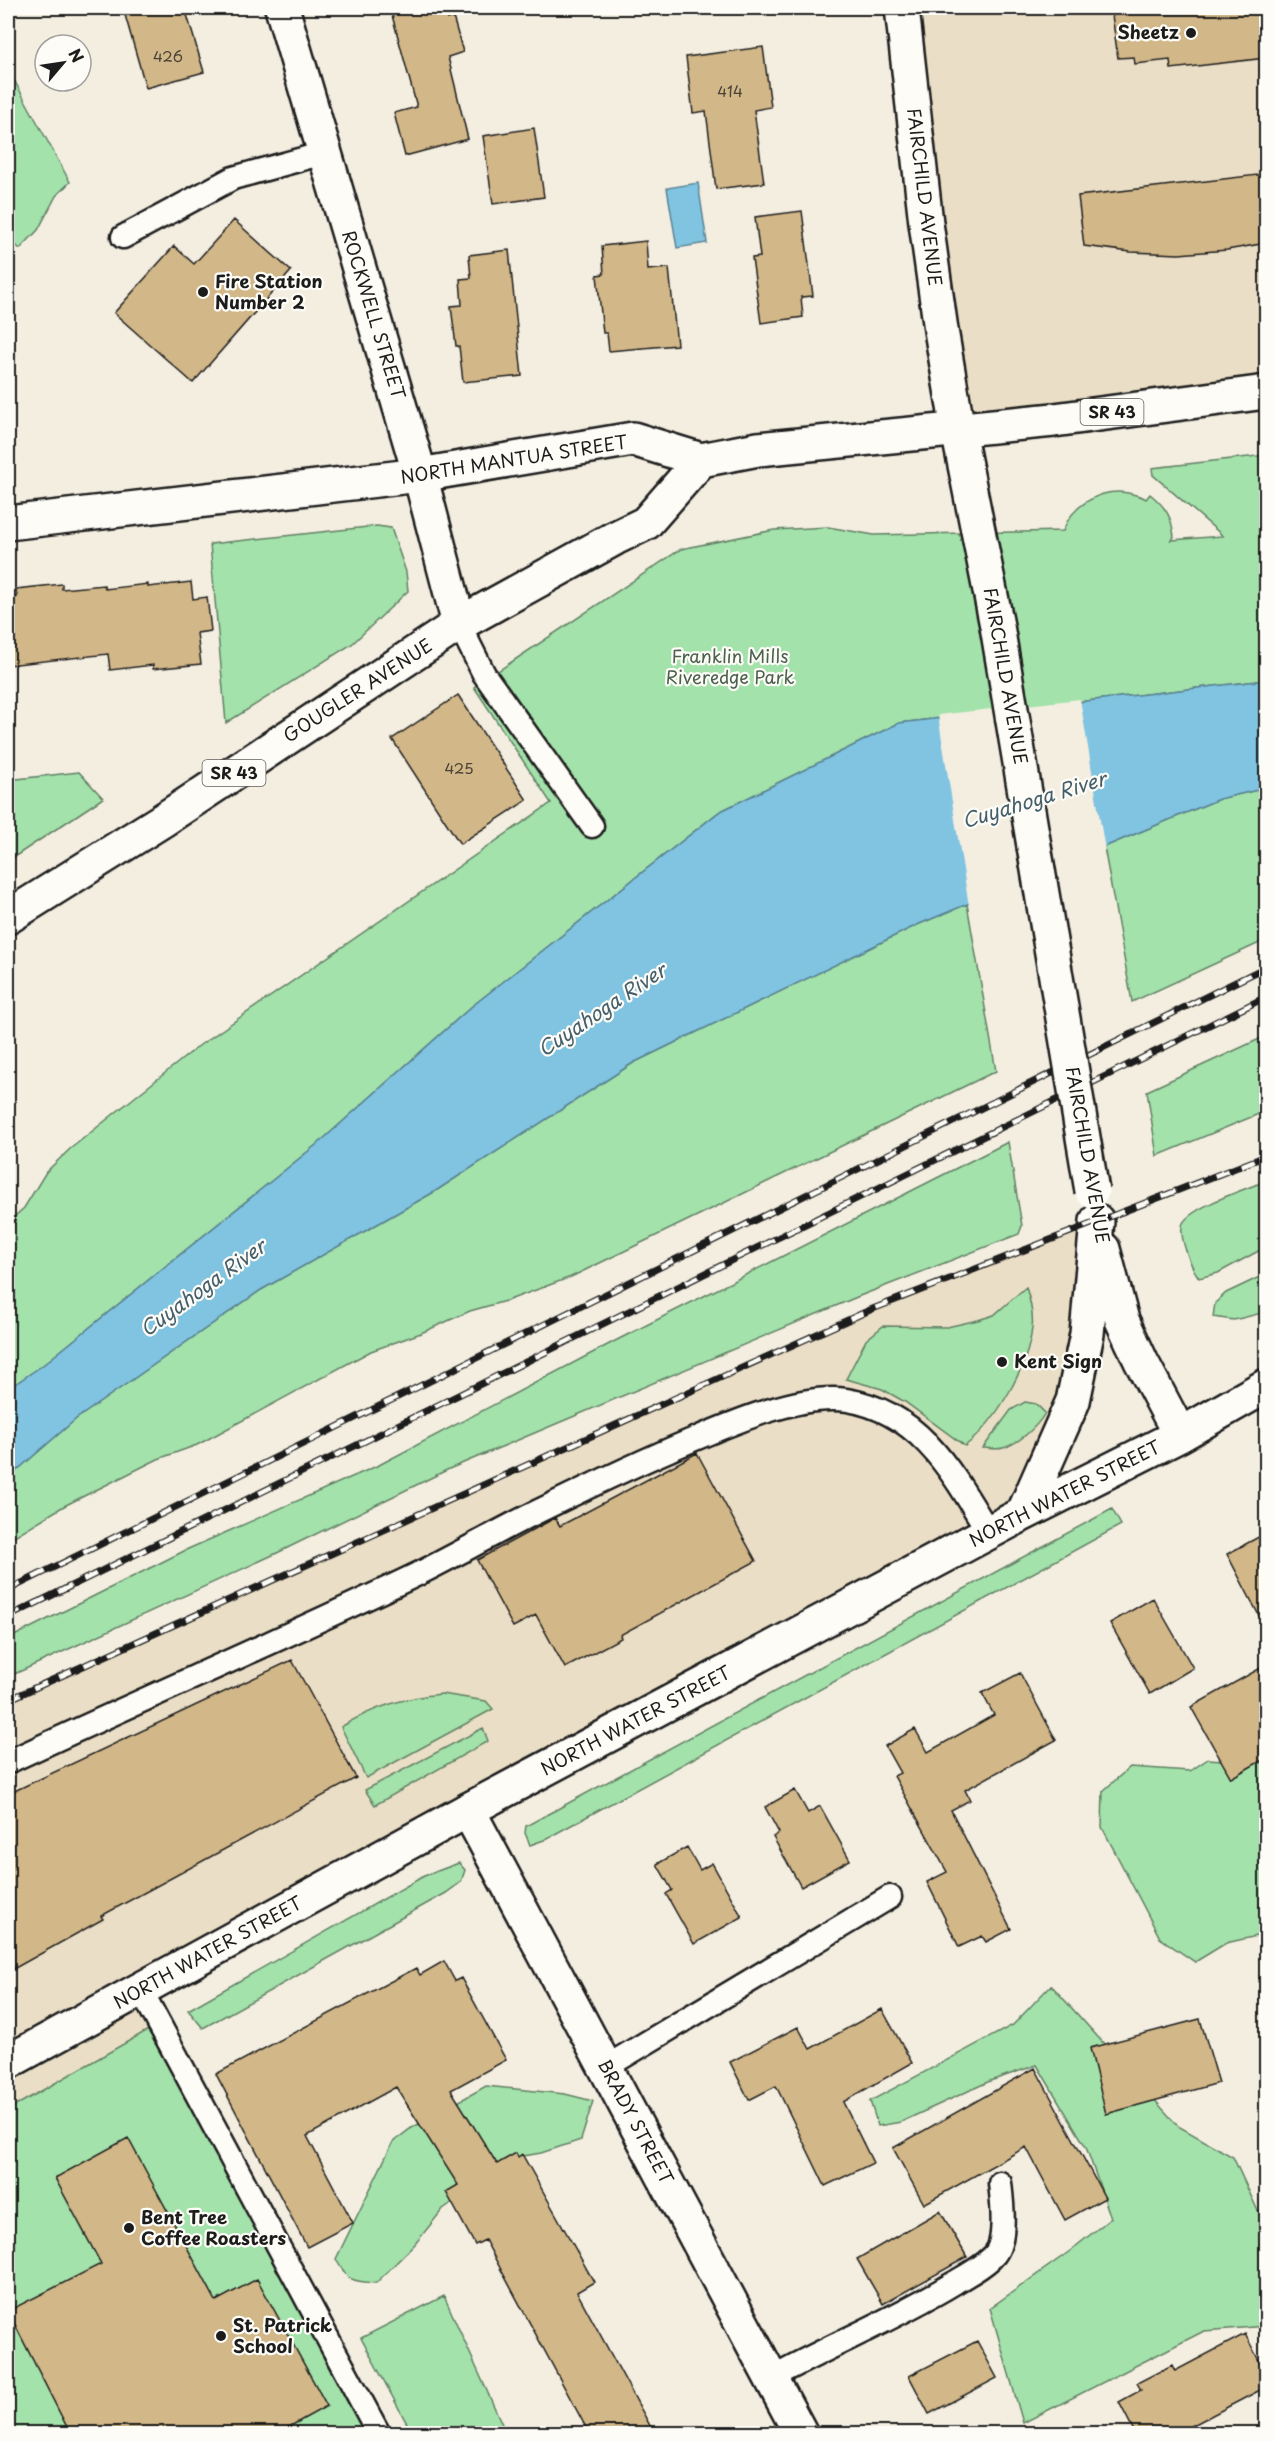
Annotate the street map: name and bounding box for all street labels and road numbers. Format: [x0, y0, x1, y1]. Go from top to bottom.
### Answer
street label: FAIRCHILD AVENUE [901, 106, 950, 288]
street label: ROCKWELL STREET [336, 227, 413, 403]
road number: SR 43 [1080, 399, 1144, 425]
street label: NORTH MANTUA STREET [398, 427, 630, 490]
street label: FAIRCHILD AVENUE [978, 585, 1035, 766]
street label: GOUGLER AVENUE [277, 631, 437, 748]
road number: SR 43 [202, 760, 266, 786]
street label: FAIRCHILD AVENUE [1060, 1064, 1117, 1245]
street label: NORTH WATER STREET [964, 1432, 1166, 1553]
street label: NORTH WATER STREET [535, 1658, 736, 1781]
street label: NORTH WATER STREET [108, 1888, 307, 2015]
street label: BRADY STREET [592, 2054, 681, 2189]

